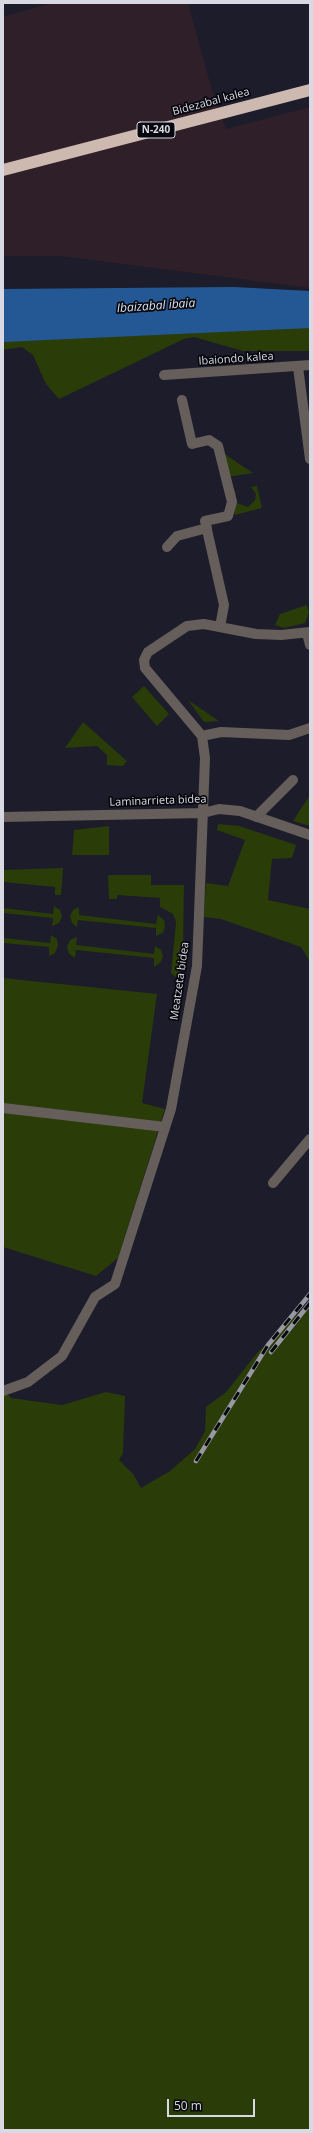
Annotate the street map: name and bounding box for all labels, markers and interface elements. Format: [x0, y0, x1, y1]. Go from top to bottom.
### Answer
street label: Bidezabal kalea [171, 85, 251, 119]
road number: N-240 [137, 122, 175, 138]
water label: Ibaizabal ibaia [116, 296, 196, 316]
street label: Ibaiondo kalea [198, 350, 274, 368]
street label: Laminarrieta bidea [109, 793, 207, 809]
street label: Meatzeta bidea [168, 941, 192, 1021]
scale bar [169, 2091, 257, 2117]
text: 50 m [174, 2097, 202, 2114]

